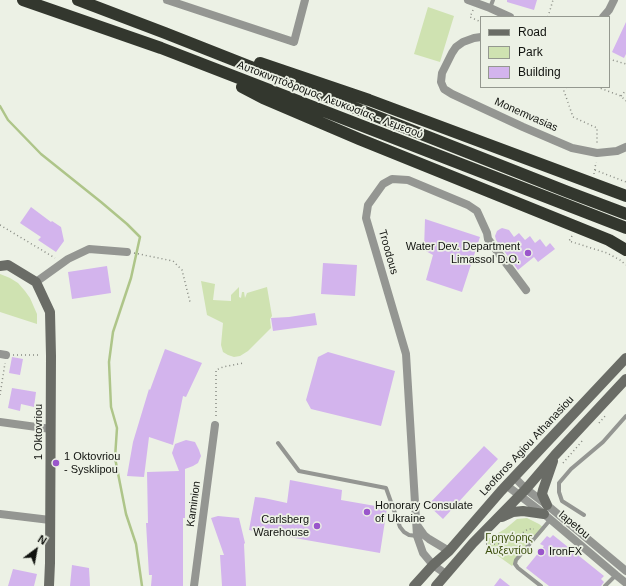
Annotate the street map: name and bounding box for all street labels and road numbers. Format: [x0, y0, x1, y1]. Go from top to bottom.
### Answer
street label: Αυτοκινητόδρομος Λευκωσίας - Λεμεσού [235, 58, 425, 142]
street label: Monemvasias [492, 95, 560, 135]
street label: Troodous [375, 228, 401, 276]
street label: Leoforos Agiou Athanasiou [477, 393, 577, 499]
street label: 1 Oktovriou [32, 404, 46, 460]
street label: Kaminion [184, 480, 204, 528]
street label: Iapetou [556, 508, 592, 542]

